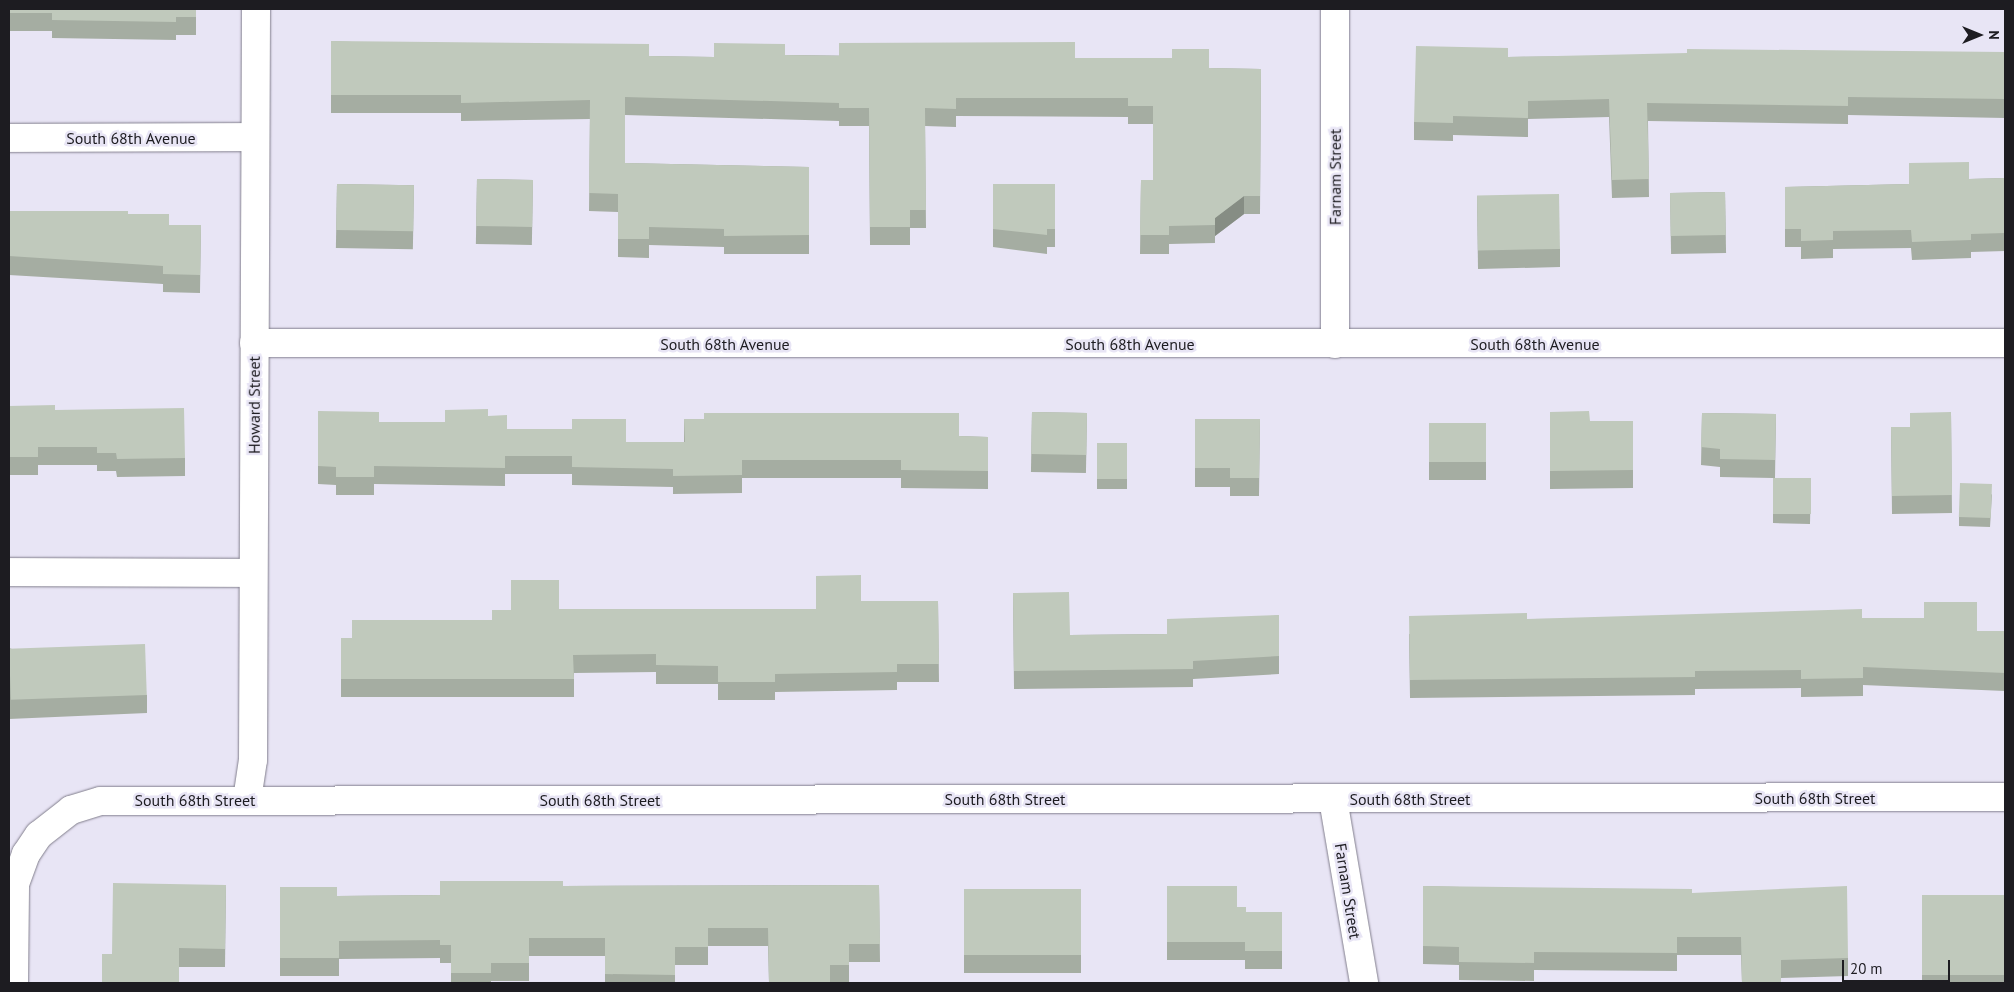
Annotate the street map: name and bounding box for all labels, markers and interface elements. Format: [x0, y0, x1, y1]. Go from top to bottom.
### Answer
north arrow [1954, 10, 2004, 60]
text: N [1985, 30, 2003, 40]
street label: South 68th Avenue [66, 128, 196, 148]
street label: Farnam Street [1325, 129, 1345, 225]
street label: South 68th Avenue [660, 334, 790, 354]
street label: South 68th Avenue [1065, 334, 1195, 354]
street label: South 68th Avenue [1470, 334, 1600, 354]
street label: Howard Street [244, 356, 264, 454]
street label: South 68th Street [1755, 788, 1875, 808]
street label: South 68th Street [945, 789, 1065, 809]
street label: South 68th Street [1350, 789, 1470, 809]
street label: South 68th Street [135, 790, 255, 810]
street label: South 68th Street [540, 790, 660, 810]
street label: Farnam Street [1331, 842, 1365, 940]
scale bar [1844, 950, 1952, 982]
text: 20 m [1850, 959, 1883, 978]

